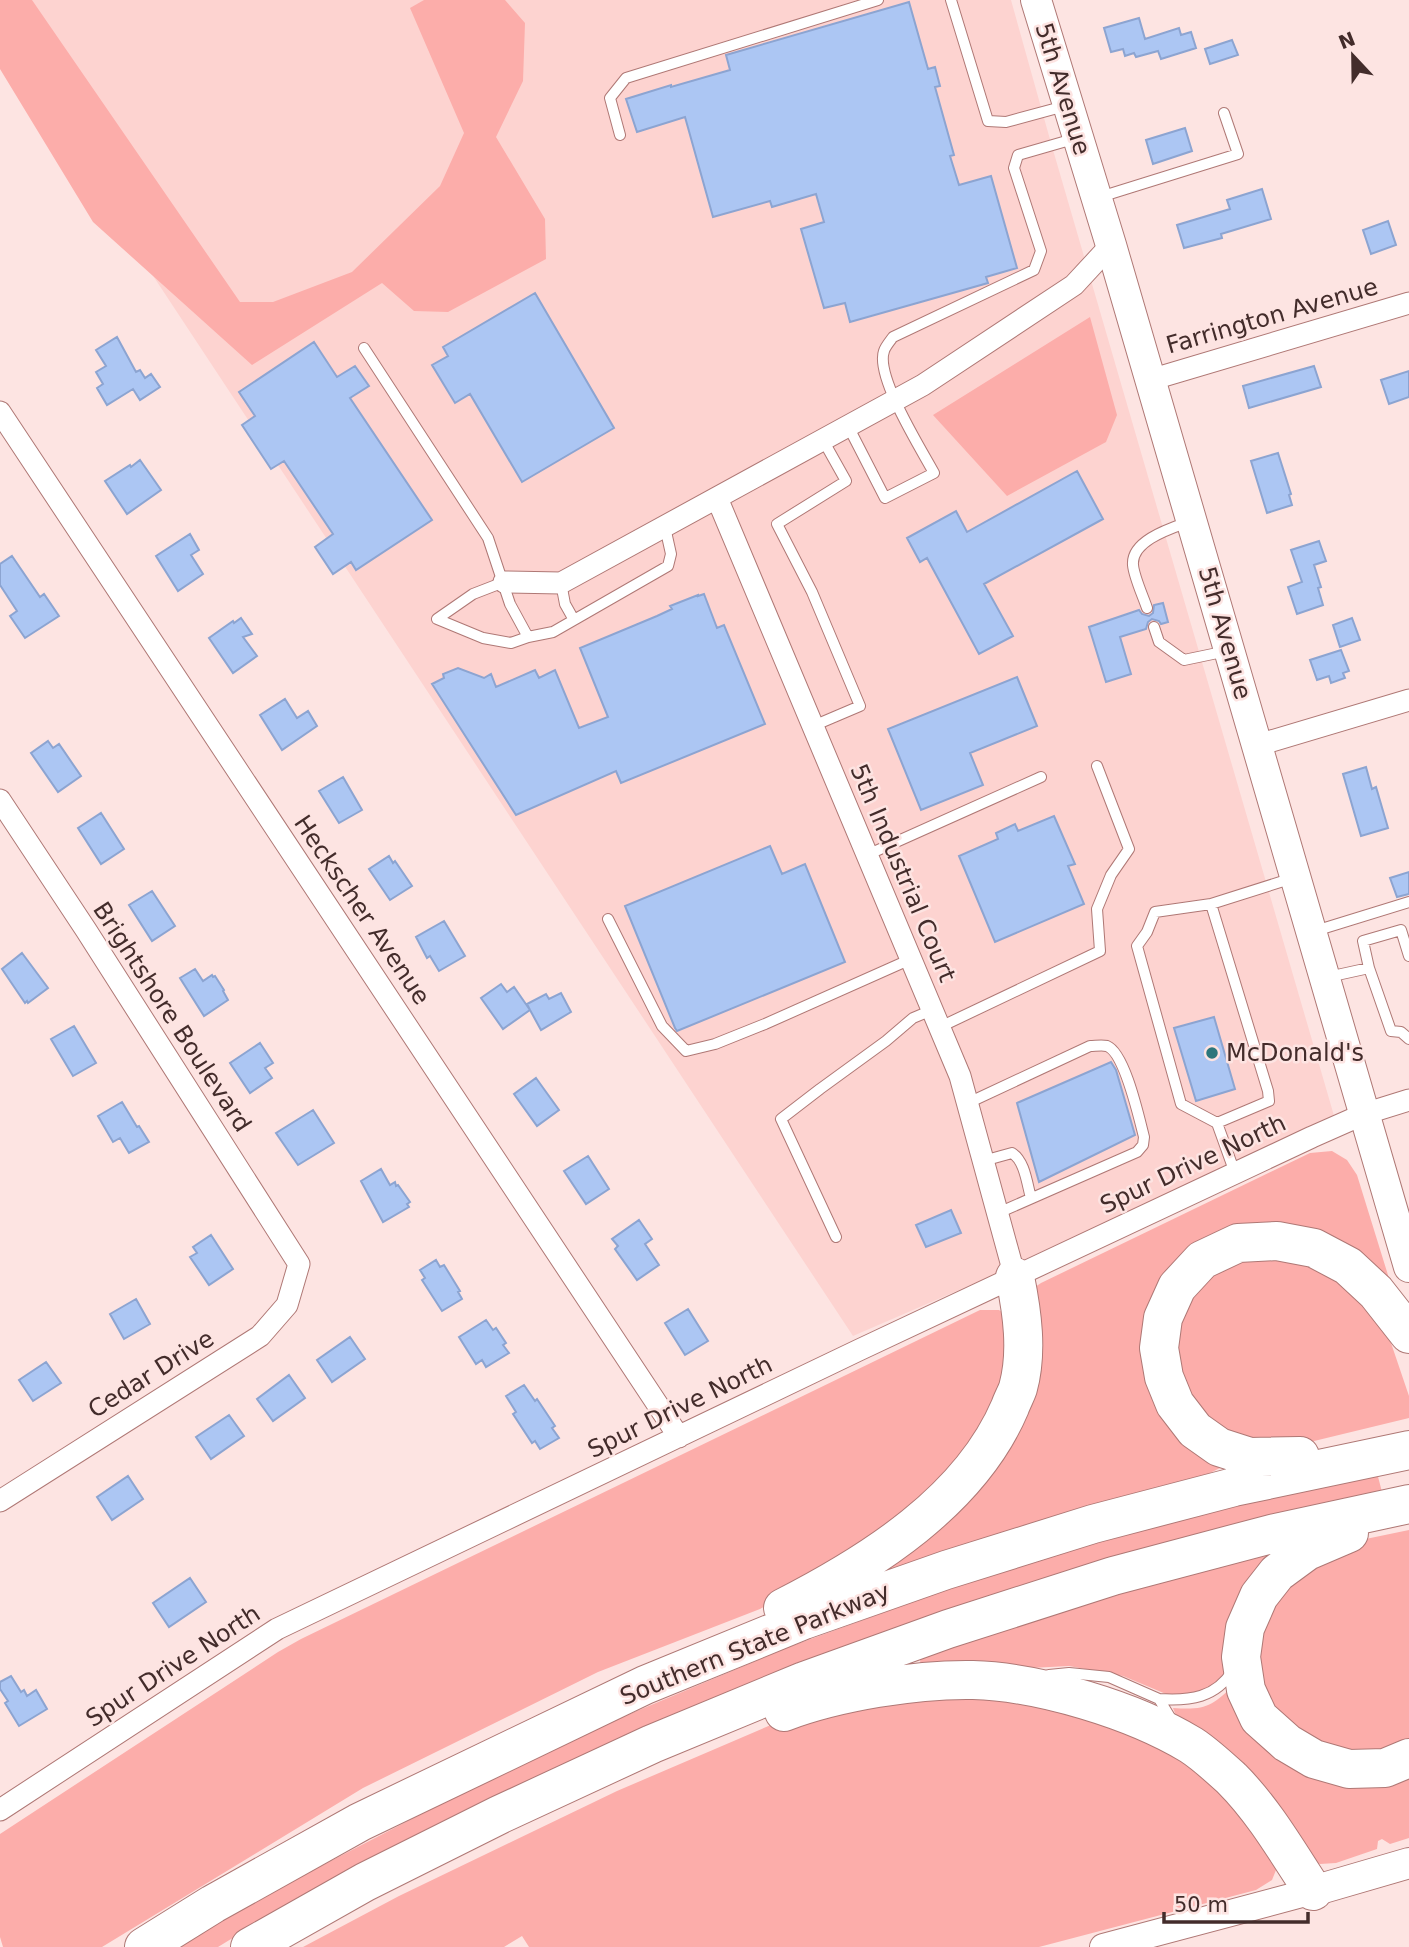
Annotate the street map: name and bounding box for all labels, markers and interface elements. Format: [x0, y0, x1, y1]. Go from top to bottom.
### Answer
street label: 5th Avenue [1030, 20, 1096, 158]
north arrow [1318, 21, 1388, 91]
text: N [1335, 27, 1358, 53]
street label: Farrington Avenue [1163, 272, 1381, 360]
street label: 5th Avenue [1193, 563, 1257, 703]
street label: 5th Industrial Court [844, 760, 962, 986]
street label: Heckscher Avenue [288, 810, 436, 1010]
street label: Brightshore Boulevard [87, 897, 257, 1137]
place label: McDonald's [1226, 1039, 1364, 1067]
marker: McDonald's [1204, 1045, 1220, 1061]
street label: Spur Drive North [1096, 1109, 1290, 1219]
street label: Cedar Drive [83, 1324, 219, 1424]
street label: Spur Drive North [583, 1350, 777, 1464]
street label: Southern State Parkway [616, 1577, 894, 1711]
street label: Spur Drive North [81, 1599, 265, 1733]
scale bar [1164, 1881, 1308, 1925]
text: 50 m [1174, 1893, 1228, 1917]

